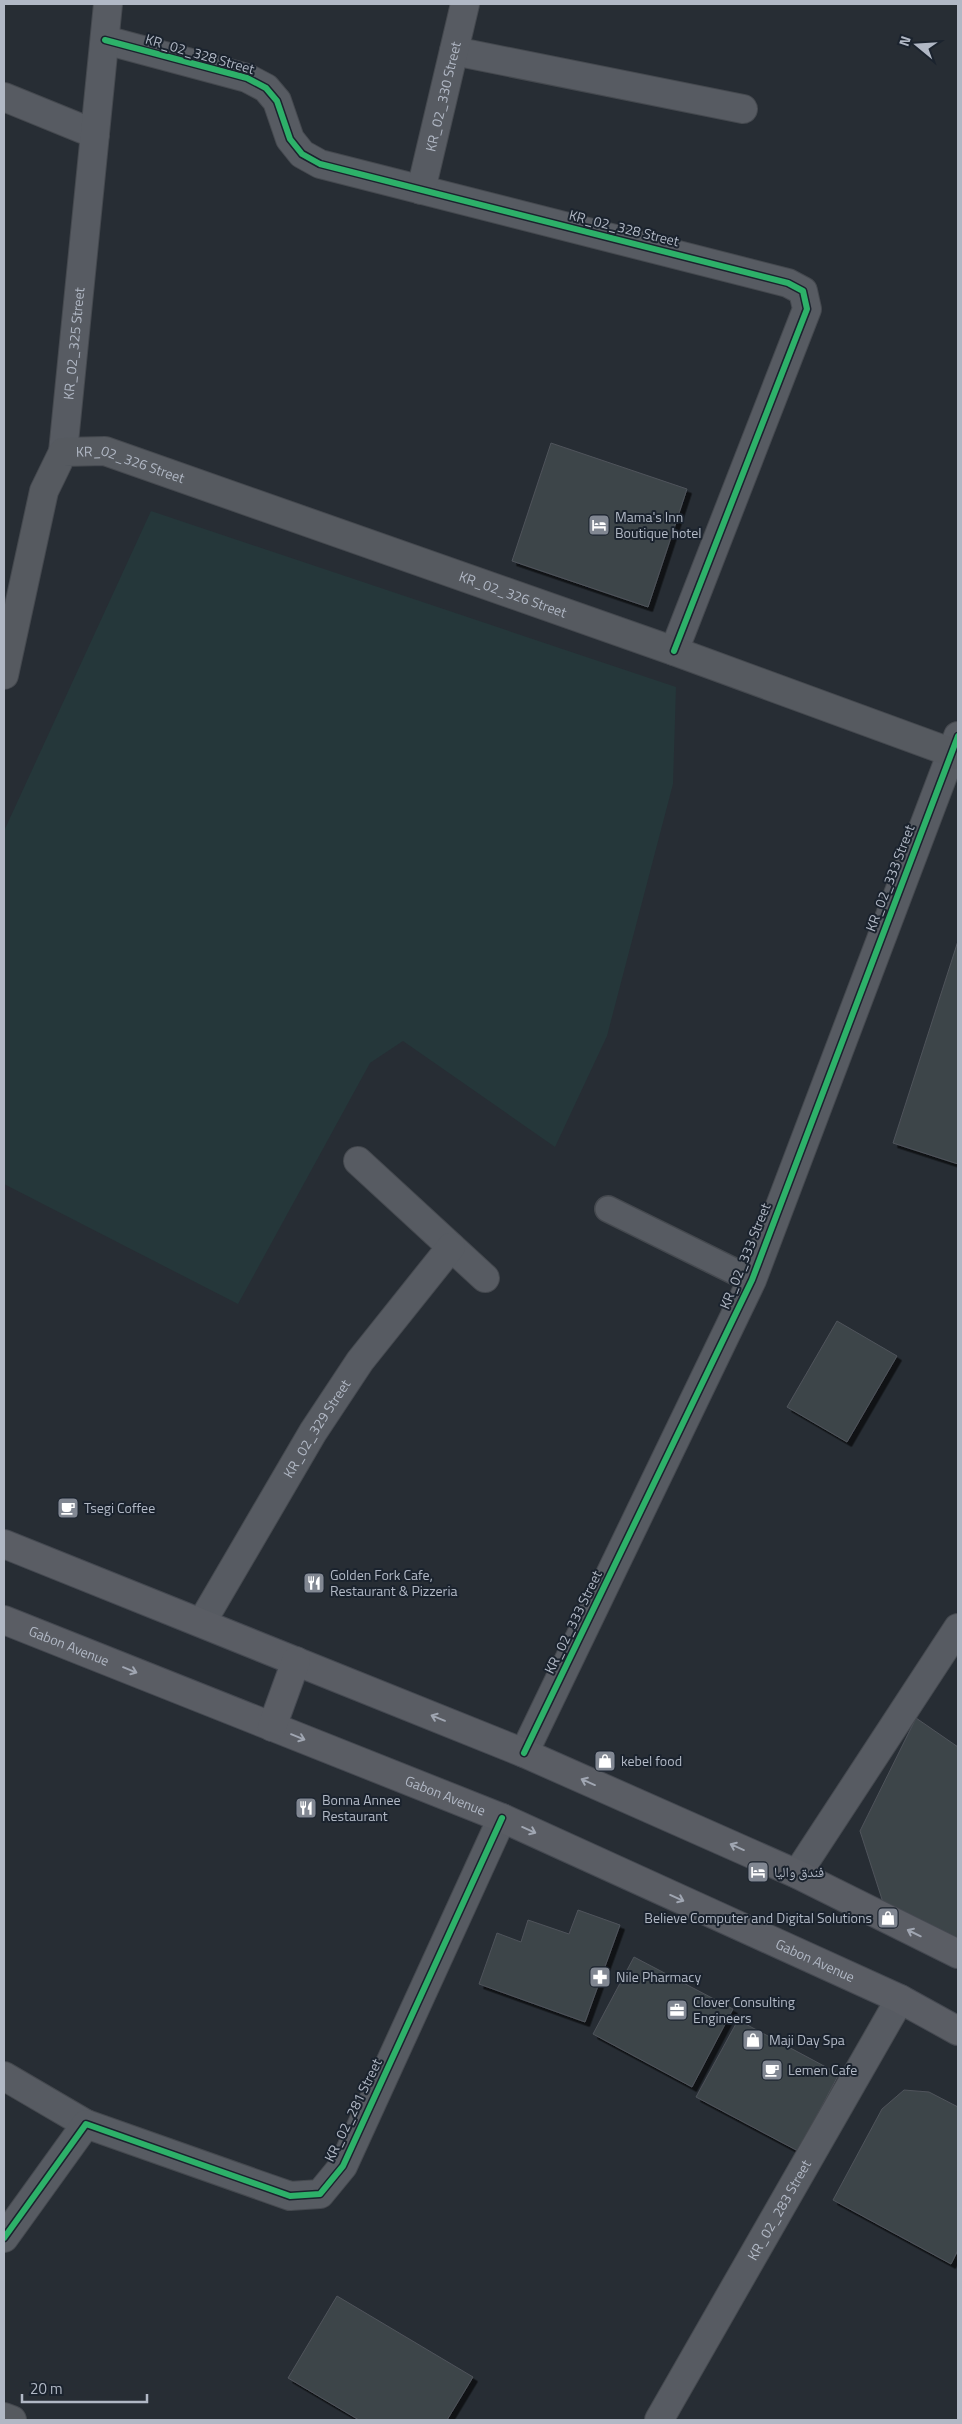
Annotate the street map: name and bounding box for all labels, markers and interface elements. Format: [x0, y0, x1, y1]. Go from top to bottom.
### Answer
north arrow [892, 20, 942, 70]
street label: KR_02_328 Street [143, 28, 257, 79]
text: N [893, 33, 916, 49]
street label: KR_02_330 Street [419, 39, 466, 154]
street label: KR_02_328 Street [567, 204, 681, 251]
street label: KR_02_325 Street [57, 286, 89, 401]
street label: KR_02_326 Street [76, 439, 188, 488]
place label: Mama's Inn Boutique hotel [615, 506, 701, 543]
hotel icon: Mama's Inn Boutique hotel [587, 513, 611, 537]
street label: KR_02_326 Street [456, 565, 570, 623]
street label: KR_02_333 Street [860, 821, 920, 934]
street label: KR_02_333 Street [714, 1200, 775, 1312]
street label: KR_02_329 Street [278, 1375, 355, 1481]
cafe icon: Tsegi Coffee [56, 1496, 80, 1520]
place label: Tsegi Coffee [84, 1497, 155, 1518]
place label: Golden Fork Cafe, Restaurant & Pizzeria [330, 1564, 458, 1601]
street label: KR_02_333 Street [538, 1566, 607, 1677]
restaurant icon: Golden Fork Cafe, Restaurant & Pizzeria [302, 1571, 326, 1595]
street label: Gabon Avenue [26, 1620, 113, 1671]
one-way arrow [122, 1666, 137, 1675]
one-way arrow [431, 1713, 446, 1723]
one-way arrow [289, 1733, 305, 1742]
shop icon: kebel food [593, 1749, 617, 1773]
place label: kebel food [621, 1750, 682, 1771]
street label: Gabon Avenue [402, 1770, 489, 1820]
one-way arrow [581, 1776, 596, 1786]
place label: Bonna Annee Restaurant [322, 1789, 401, 1826]
restaurant icon: Bonna Annee Restaurant [294, 1796, 318, 1820]
one-way arrow [521, 1826, 536, 1836]
one-way arrow [730, 1842, 745, 1852]
hotel icon: فندق واليا [746, 1860, 770, 1884]
place label: فندق واليا [774, 1861, 824, 1882]
one-way arrow [669, 1893, 684, 1903]
shop icon: Believe Computer and Digital Solutions [876, 1906, 900, 1930]
place label: Believe Computer and Digital Solutions [644, 1907, 872, 1928]
one-way arrow [907, 1928, 922, 1937]
street label: Gabon Avenue [772, 1933, 858, 1987]
pharmacy icon: Nile Pharmacy [588, 1965, 612, 1989]
place label: Nile Pharmacy [616, 1966, 701, 1987]
place label: Clover Consulting Engineers [693, 1991, 795, 2028]
office icon: Clover Consulting Engineers [665, 1998, 689, 2022]
shop icon: Maji Day Spa [741, 2028, 765, 2052]
place label: Maji Day Spa [769, 2029, 845, 2050]
street label: KR_02_281 Street [318, 2054, 387, 2165]
cafe icon: Lemen Cafe [760, 2058, 784, 2082]
place label: Lemen Cafe [788, 2059, 857, 2080]
street label: KR_02_283 Street [742, 2156, 816, 2264]
scale bar [22, 2372, 148, 2404]
text: 20 m [30, 2377, 63, 2400]

